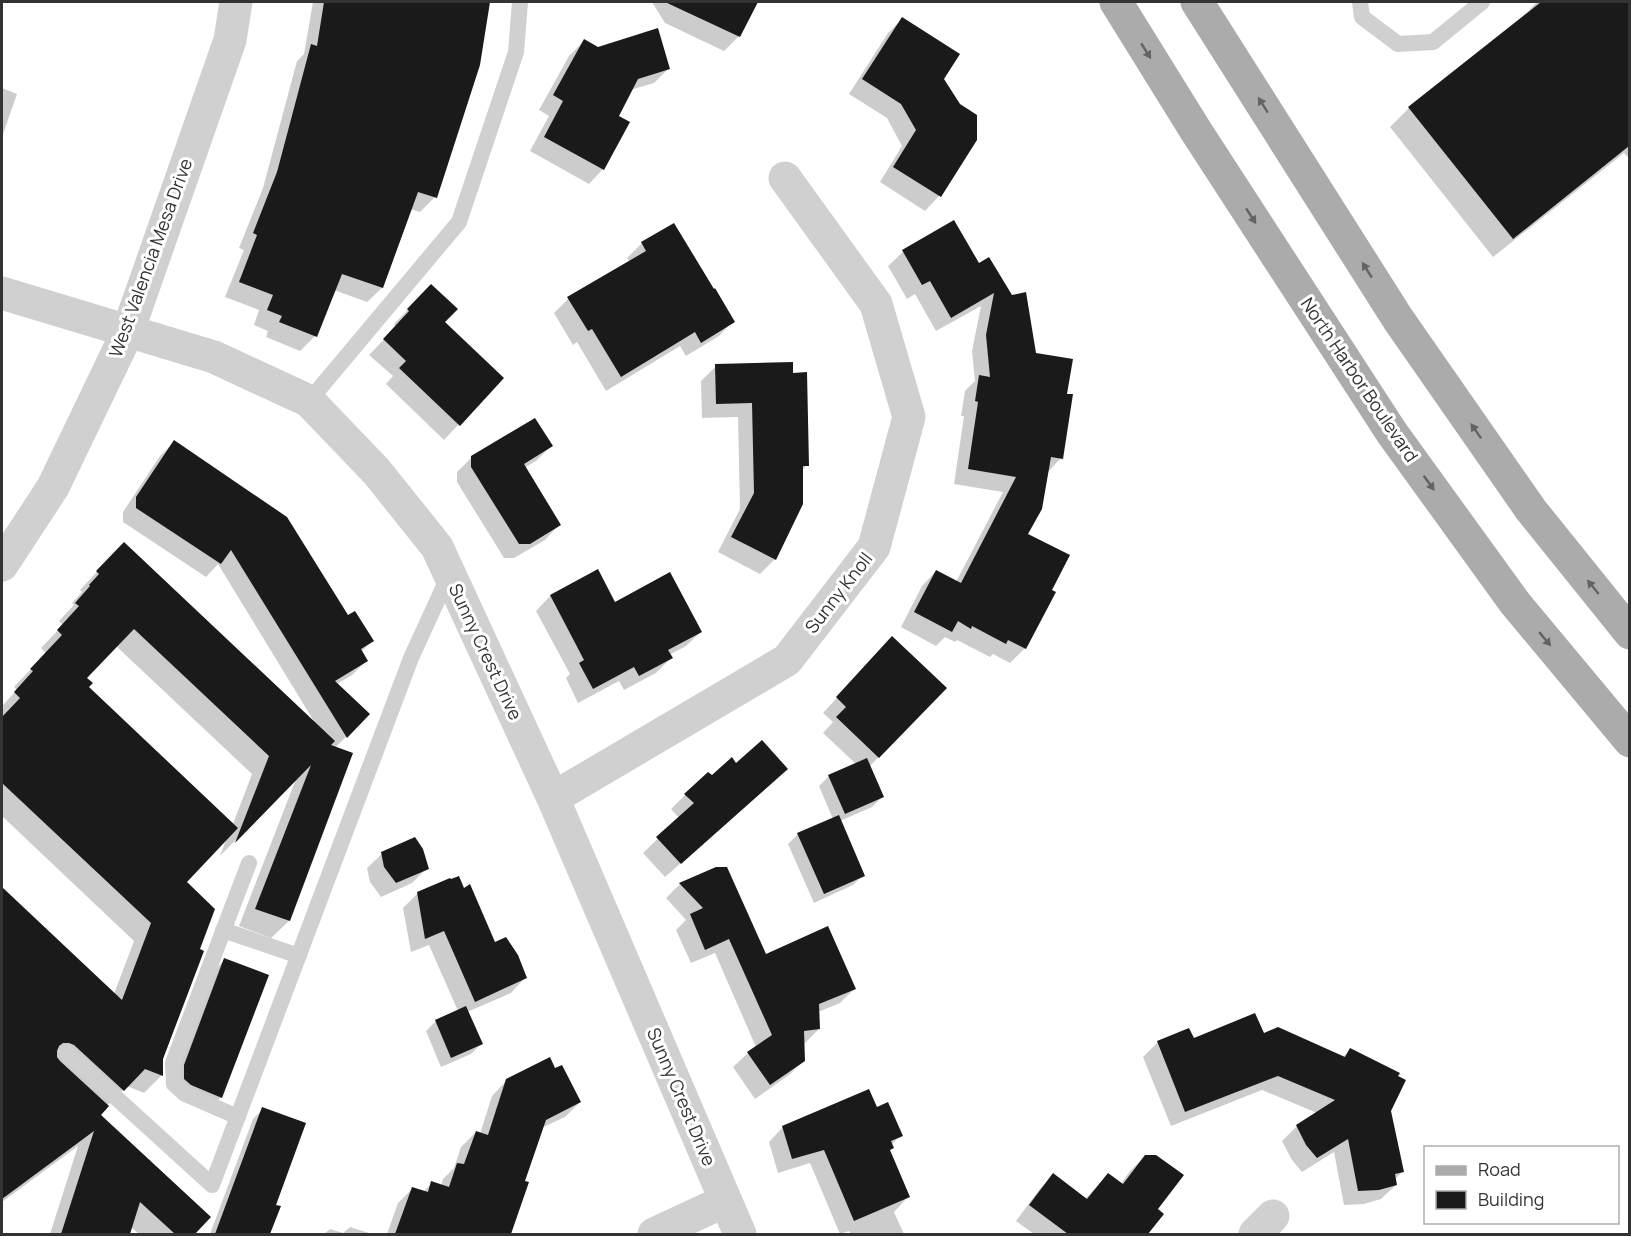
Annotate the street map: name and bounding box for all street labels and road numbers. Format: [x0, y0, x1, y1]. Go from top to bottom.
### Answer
street label: West Valencia Mesa Drive [103, 155, 197, 360]
street label: North Harbor Boulevard [1296, 293, 1424, 466]
street label: Sunny Knoll [799, 547, 877, 638]
street label: Sunny Crest Drive [444, 579, 528, 724]
street label: Sunny Crest Drive [642, 1024, 722, 1169]

